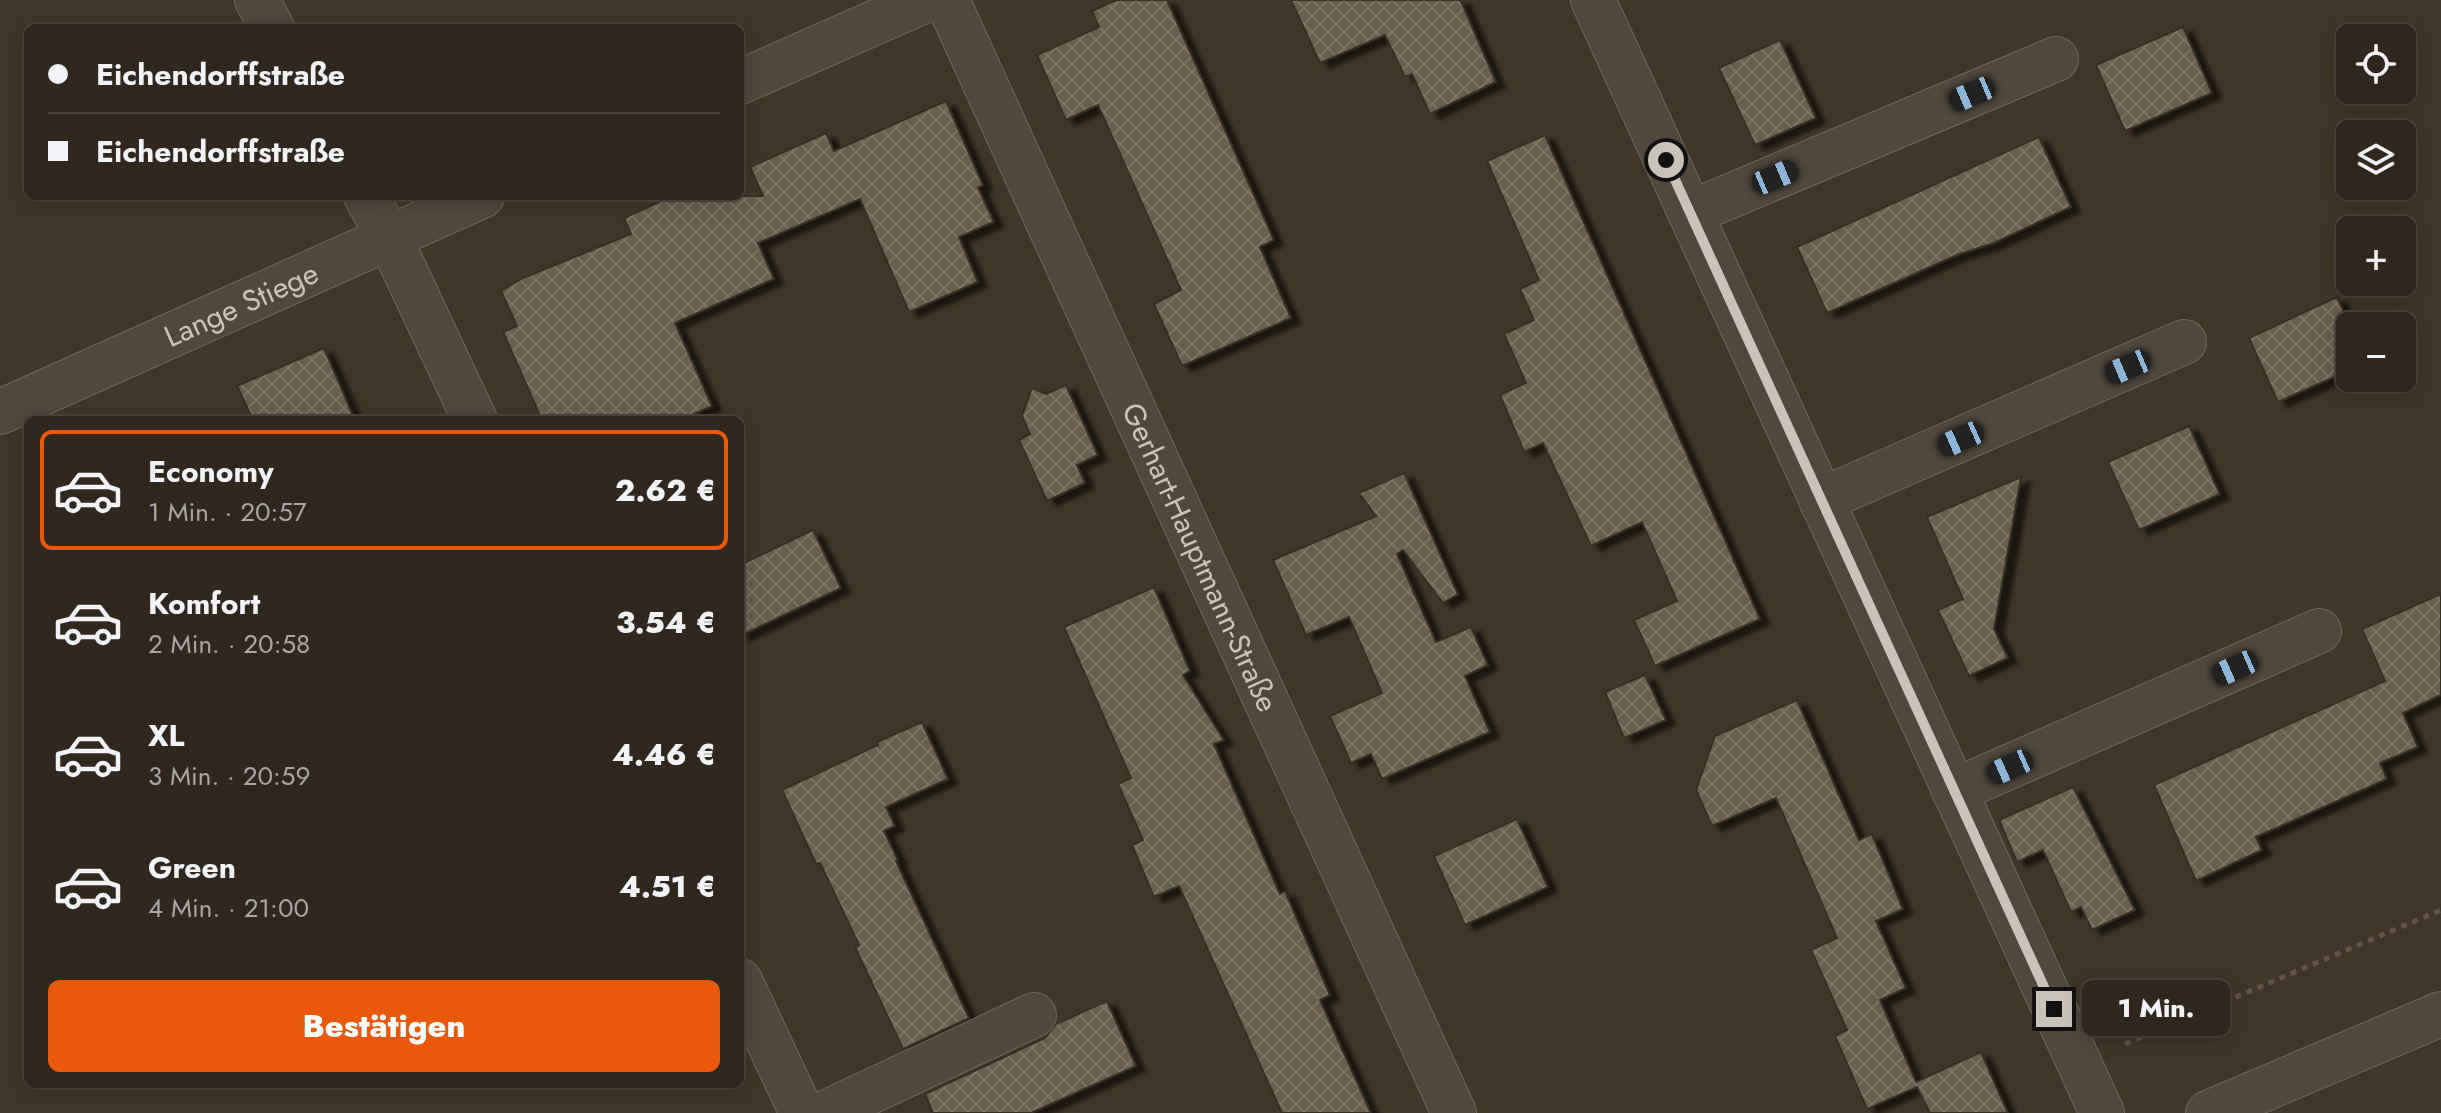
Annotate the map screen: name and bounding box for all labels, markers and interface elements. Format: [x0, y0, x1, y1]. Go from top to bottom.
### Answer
map controls [2336, 24, 2416, 392]
button: locate [2336, 24, 2416, 104]
text: Eichendorffstraße [96, 53, 345, 96]
car [1945, 74, 1999, 114]
button: layers [2336, 120, 2416, 200]
text: Eichendorffstraße [96, 130, 345, 173]
route start [1648, 142, 1684, 178]
car [1748, 157, 1802, 197]
button: + [2336, 216, 2416, 296]
street label: Lange Stiege [157, 251, 325, 357]
button: − [2336, 312, 2416, 392]
car [2101, 347, 2155, 387]
street label: Gerhart-Hauptmann-Straße [1112, 395, 1290, 718]
car [1934, 418, 1988, 460]
text: Economy [148, 450, 274, 493]
icon: car [52, 454, 124, 526]
text: 2.62 € [615, 469, 716, 512]
text: 1 Min. · 20:57 [148, 493, 307, 531]
text: Komfort [148, 582, 260, 625]
icon: car [52, 586, 124, 658]
text: 3.54 € [616, 601, 716, 644]
text: 2 Min. · 20:58 [148, 625, 310, 663]
car [2208, 647, 2262, 689]
text: XL [148, 714, 184, 757]
icon: car [52, 718, 124, 790]
text: 4.46 € [612, 733, 716, 776]
car [1983, 746, 2037, 788]
text: 3 Min. · 20:59 [148, 757, 311, 795]
text: Green [148, 846, 236, 889]
icon: car [52, 850, 124, 922]
text: 4.51 € [619, 865, 716, 908]
text: 4 Min. · 21:00 [148, 889, 309, 927]
button: Bestätigen [48, 980, 720, 1072]
callout: 1 Min. [2082, 981, 2230, 1037]
text: 1 Min. [2118, 989, 2194, 1027]
route end [2036, 991, 2072, 1027]

